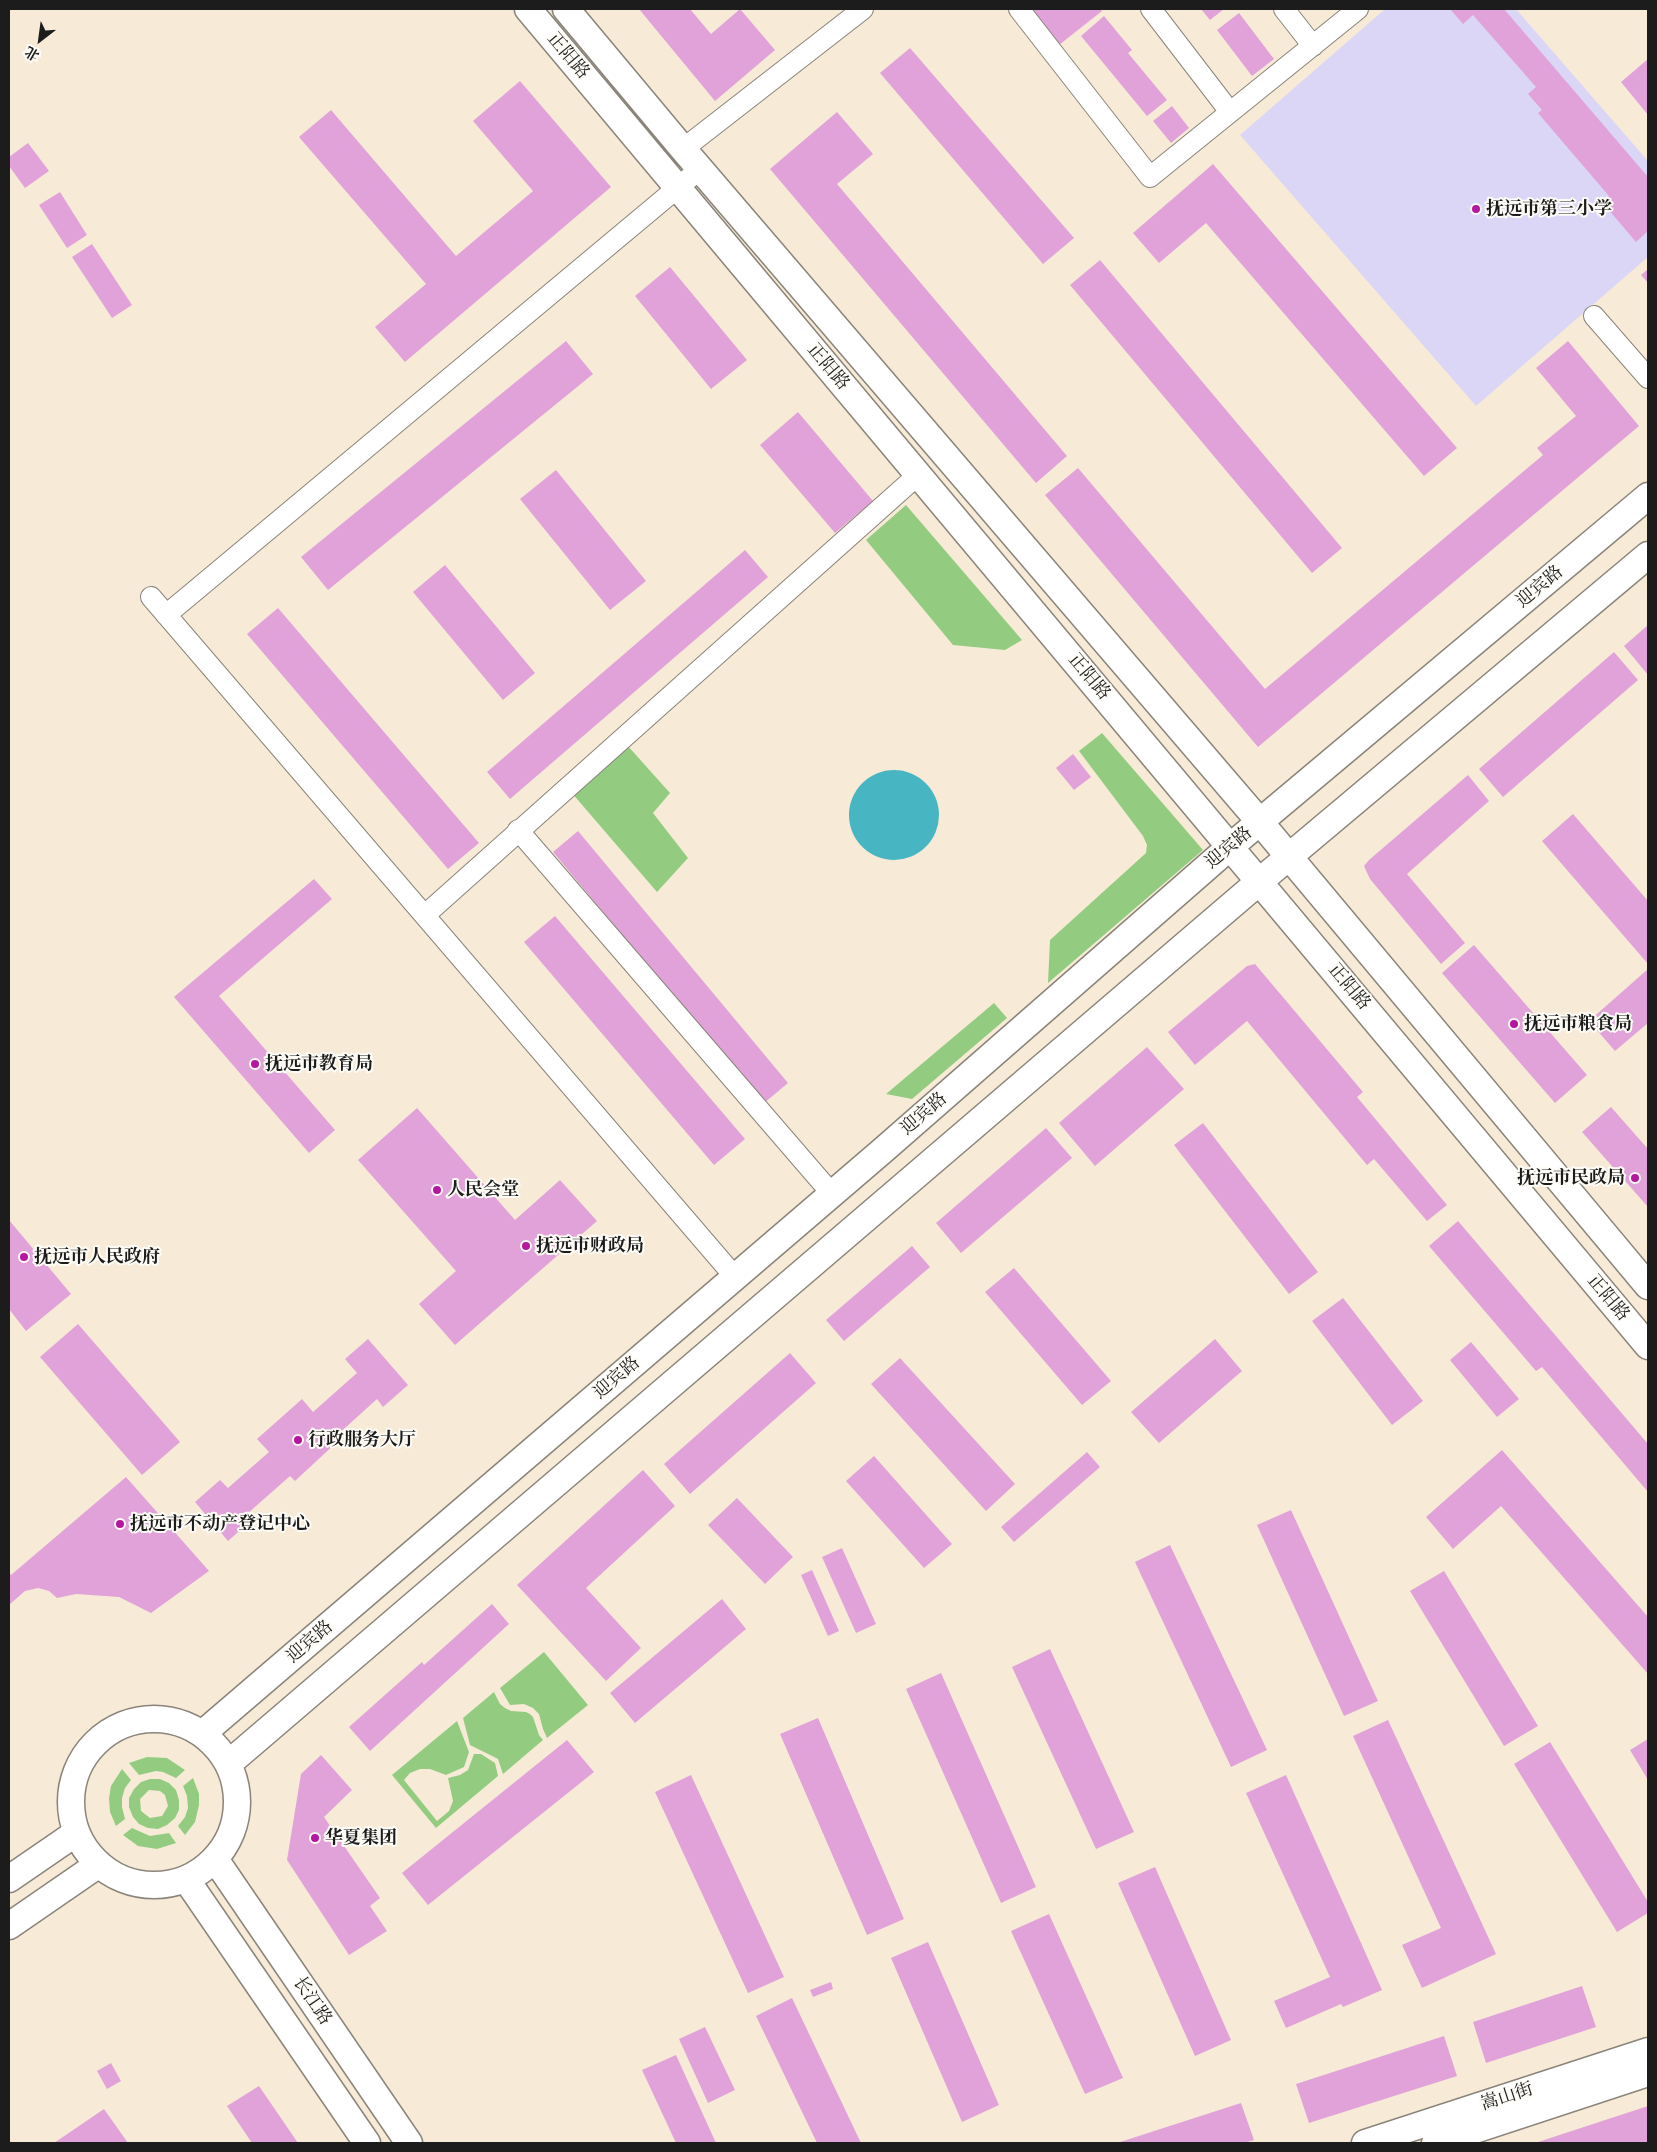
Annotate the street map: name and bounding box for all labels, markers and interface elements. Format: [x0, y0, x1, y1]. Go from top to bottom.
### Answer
north arrow [15, 15, 65, 65]
street label: 正阳路 [542, 28, 594, 84]
text: 北 [23, 43, 42, 63]
place label: 抚远市第三小学 [1486, 198, 1612, 220]
marker: 抚远市第三小学 [1470, 203, 1482, 215]
street label: 正阳路 [802, 339, 854, 395]
street label: 迎宾路 [1512, 561, 1568, 613]
street label: 正阳路 [1063, 649, 1115, 705]
street label: 迎宾路 [1201, 822, 1257, 874]
street label: 正阳路 [1323, 959, 1375, 1015]
place label: 抚远市粮食局 [1524, 1013, 1632, 1035]
marker: 抚远市粮食局 [1508, 1018, 1520, 1030]
place label: 抚远市教育局 [265, 1053, 373, 1075]
marker: 抚远市教育局 [249, 1058, 261, 1070]
street label: 迎宾路 [897, 1088, 951, 1140]
place label: 抚远市民政局 [1517, 1167, 1625, 1189]
marker: 抚远市民政局 [1629, 1172, 1641, 1184]
place label: 人民会堂 [447, 1179, 519, 1201]
marker: 人民会堂 [431, 1184, 443, 1196]
place label: 抚远市财政局 [536, 1235, 644, 1257]
marker: 抚远市财政局 [520, 1240, 532, 1252]
place label: 抚远市人民政府 [34, 1246, 160, 1268]
marker: 抚远市人民政府 [18, 1251, 30, 1263]
street label: 正阳路 [1582, 1270, 1634, 1326]
street label: 迎宾路 [590, 1352, 644, 1404]
place label: 行政服务大厅 [308, 1429, 416, 1451]
marker: 行政服务大厅 [292, 1434, 304, 1446]
place label: 抚远市不动产登记中心 [130, 1513, 310, 1535]
marker: 抚远市不动产登记中心 [114, 1518, 126, 1530]
street label: 迎宾路 [283, 1616, 337, 1668]
place label: 华夏集团 [325, 1827, 397, 1849]
marker: 华夏集团 [309, 1832, 321, 1844]
street label: 长江路 [288, 1973, 336, 2029]
street label: 嵩山街 [1478, 2078, 1536, 2116]

